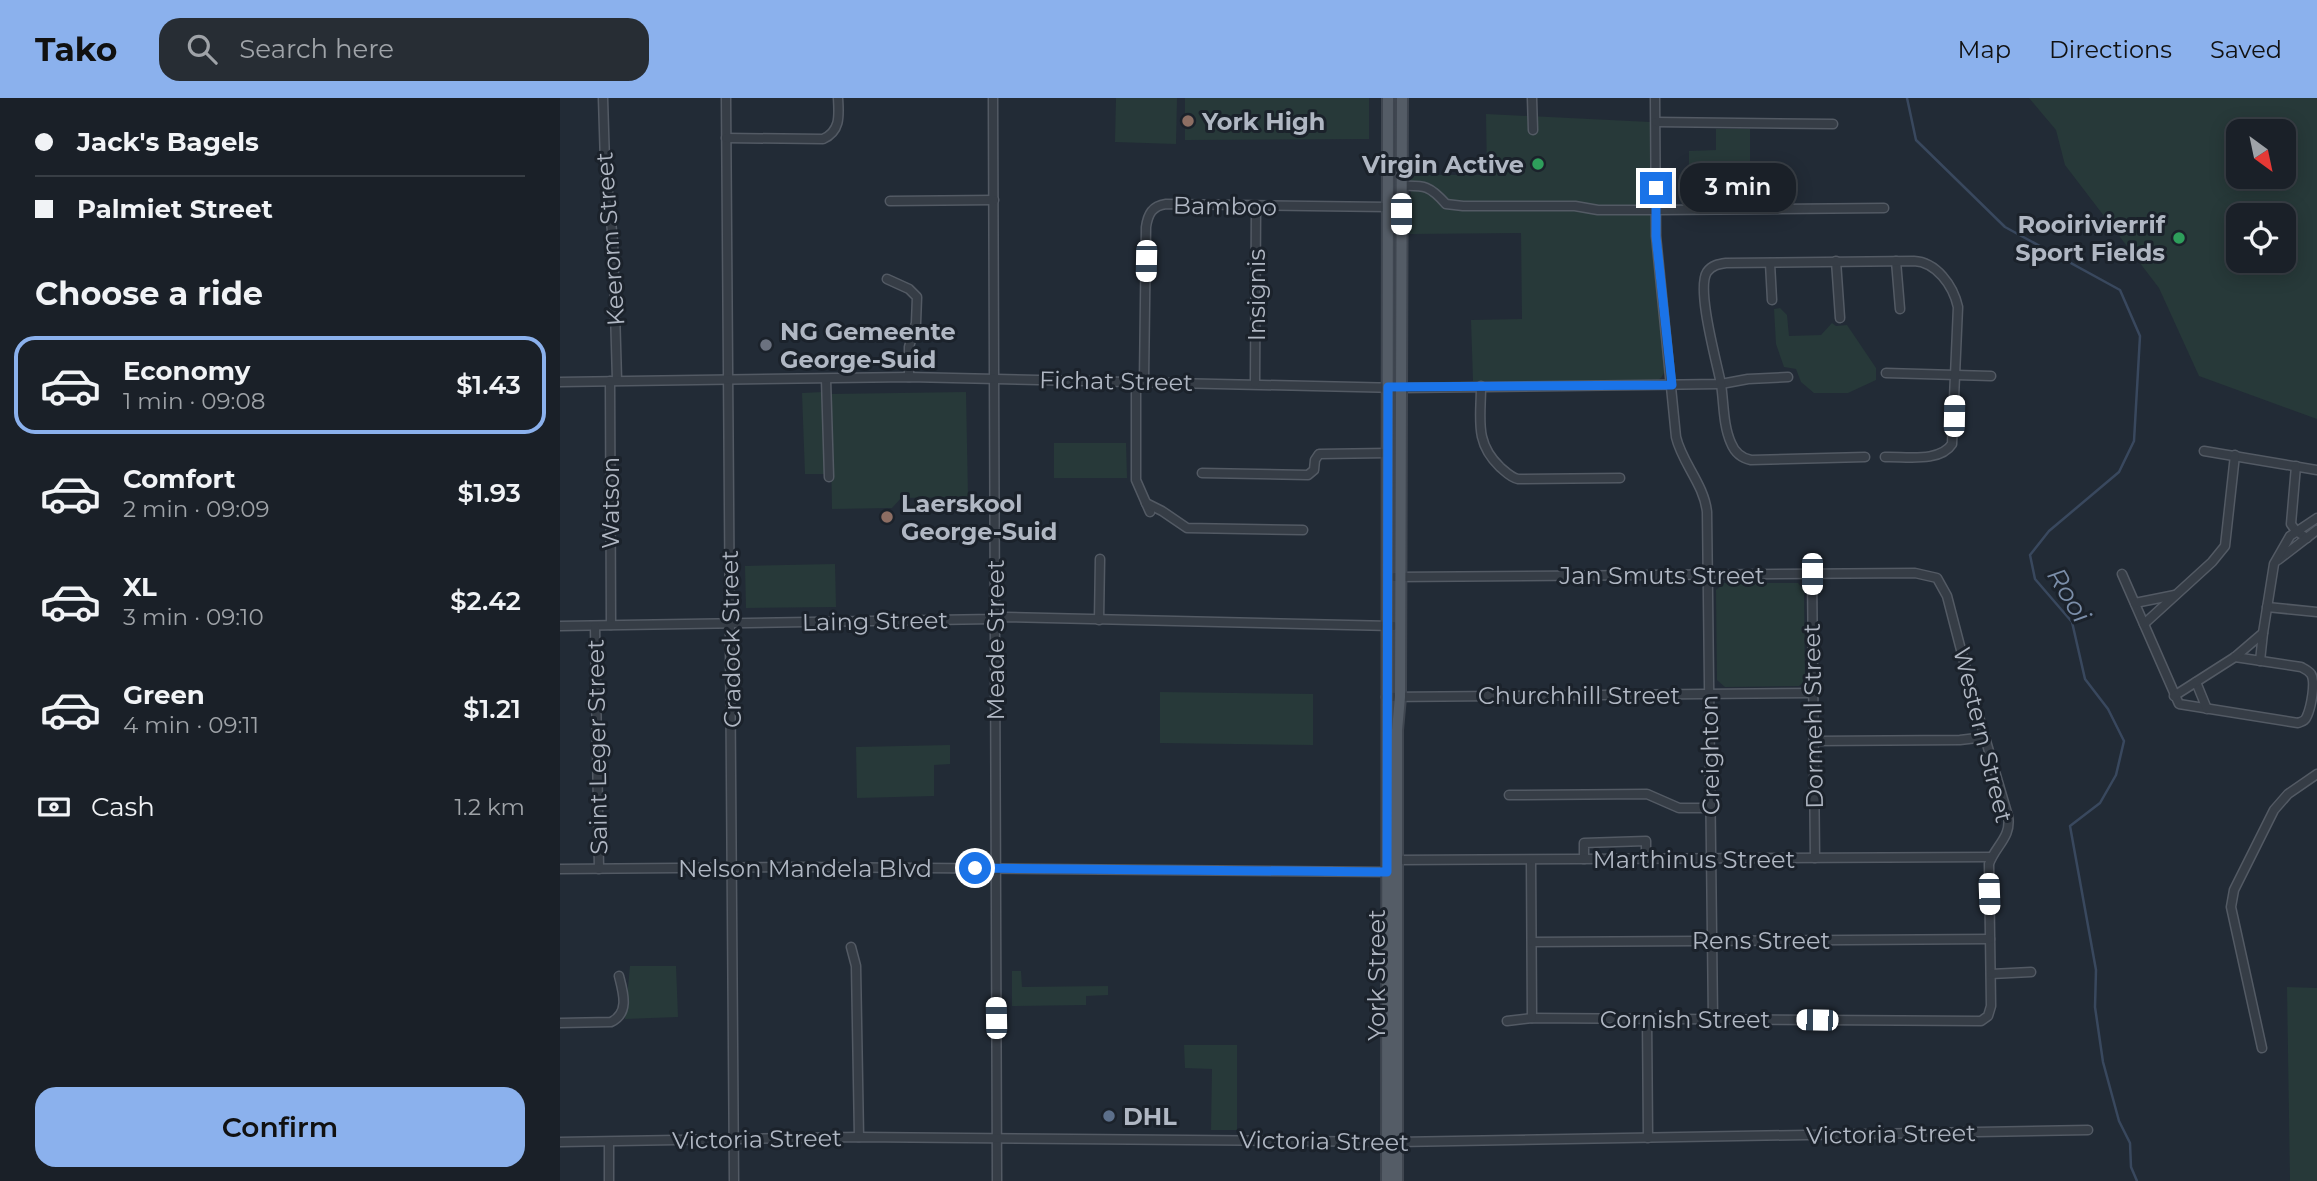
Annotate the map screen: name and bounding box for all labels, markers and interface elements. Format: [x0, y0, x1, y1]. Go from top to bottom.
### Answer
search box [159, 18, 649, 81]
text: Tako [35, 29, 117, 69]
icon: search [183, 30, 221, 68]
text: Search here [239, 33, 394, 65]
text: Map [1958, 35, 2011, 64]
text: Directions [2049, 35, 2172, 64]
text: Saved [2210, 35, 2282, 64]
place label: York High [1201, 107, 1325, 136]
marker: York High [1180, 113, 1196, 129]
north arrow [2226, 119, 2296, 189]
map controls [2226, 119, 2296, 273]
text: Jack's Bagels [77, 126, 259, 158]
place label: Virgin Active [1361, 150, 1524, 179]
street label: Keerom Street [589, 151, 631, 327]
marker: Virgin Active [1530, 156, 1546, 172]
callout: 3 min [1680, 164, 1796, 212]
route end [1640, 172, 1672, 204]
text: 3 min [1705, 173, 1771, 201]
street label: Bamboo [1173, 191, 1277, 221]
text: Palmiet Street [77, 193, 273, 225]
car [1391, 193, 1412, 235]
button: locate [2226, 203, 2296, 273]
place label: Rooirivierrif Sport Fields [2015, 210, 2167, 267]
marker: Rooirivierrif Sport Fields [2171, 230, 2187, 246]
car [1136, 240, 1157, 282]
street label: Insignis [1242, 249, 1271, 341]
text: Choose a ride [35, 274, 263, 313]
place label: NG Gemeente George-Suid [780, 317, 956, 374]
marker: NG Gemeente George-Suid [758, 337, 774, 353]
icon: car [39, 354, 102, 417]
text: Economy [123, 355, 250, 387]
street label: Fichat Street [1039, 365, 1193, 397]
text: $1.43 [456, 369, 521, 401]
text: 1 min · 09:08 [123, 387, 265, 415]
car [1944, 395, 1965, 437]
street label: Watson [596, 457, 625, 549]
icon: car [39, 462, 102, 525]
text: Comfort [123, 463, 235, 495]
text: $1.93 [457, 477, 521, 509]
place label: Laerskool George-Suid [901, 489, 1057, 546]
text: 2 min · 09:09 [123, 495, 269, 523]
marker: Laerskool George-Suid [879, 509, 895, 525]
street label: Cradock Street [715, 550, 747, 728]
car [1802, 553, 1823, 595]
street label: Meade Street [981, 559, 1010, 720]
street label: Jan Smuts Street [1558, 561, 1765, 590]
water label: Rooi [2040, 562, 2098, 629]
icon: car [39, 570, 102, 633]
text: XL [123, 571, 157, 603]
text: $2.42 [450, 585, 521, 617]
text: 3 min · 09:10 [123, 603, 264, 631]
street label: Laing Street [802, 605, 949, 637]
street label: Dormehl Street [1797, 623, 1829, 809]
street label: Saint Leger Street [581, 639, 613, 855]
street label: Western Street [1947, 644, 2019, 826]
icon: car [39, 678, 102, 741]
text: Green [123, 679, 205, 711]
street label: Churchhill Street [1478, 681, 1681, 710]
text: $1.21 [463, 693, 521, 725]
street label: Creighton [1694, 694, 1726, 816]
text: 4 min · 09:11 [123, 711, 259, 739]
icon: cash [35, 788, 73, 826]
text: Cash [91, 791, 155, 823]
text: 1.2 km [455, 793, 525, 821]
street label: Marthinus Street [1593, 845, 1795, 874]
route start [959, 852, 991, 884]
street label: Nelson Mandela Blvd [678, 854, 932, 883]
car [1978, 873, 2001, 915]
street label: York Street [1362, 909, 1391, 1041]
street label: Rens Street [1692, 926, 1831, 955]
car [986, 997, 1007, 1039]
street label: Cornish Street [1600, 1005, 1770, 1034]
car [1796, 1009, 1839, 1031]
button: Confirm [35, 1087, 525, 1167]
place label: DHL [1123, 1102, 1177, 1131]
marker: DHL [1101, 1108, 1117, 1124]
street label: Victoria Street [1806, 1118, 1976, 1150]
street label: Victoria Street [672, 1123, 842, 1155]
street label: Victoria Street [1239, 1125, 1409, 1157]

